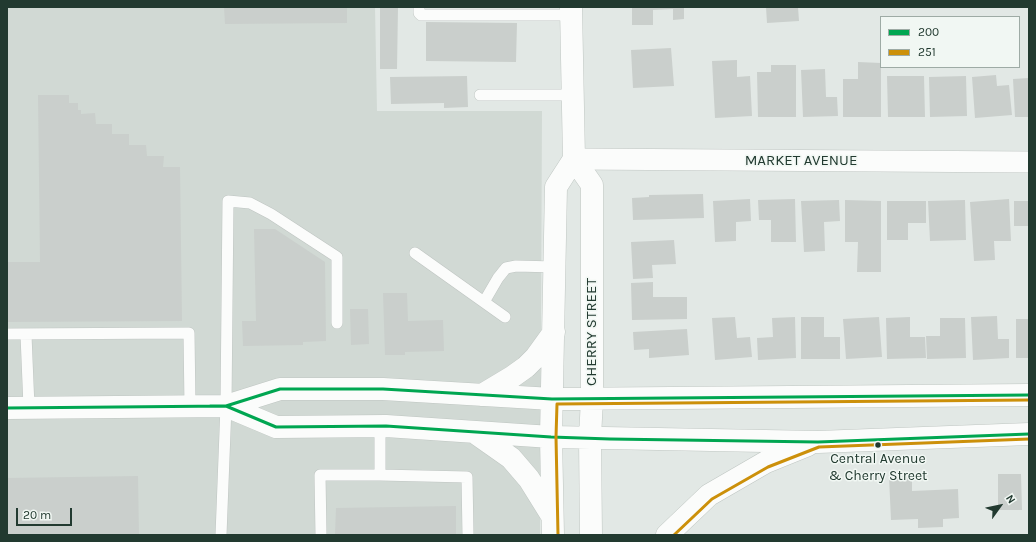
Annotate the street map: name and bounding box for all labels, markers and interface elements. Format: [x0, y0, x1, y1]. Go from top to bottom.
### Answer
legend [880, 16, 1020, 68]
text: 200 [918, 25, 939, 39]
text: 251 [918, 45, 936, 59]
street label: MARKET AVENUE [745, 152, 857, 170]
street label: CHERRY STREET [583, 278, 601, 386]
marker: Central Avenue & Cherry Street [873, 440, 883, 450]
place label: Central Avenue & Cherry Street [829, 451, 927, 484]
north arrow [980, 486, 1020, 526]
text: N [1003, 492, 1018, 506]
scale bar [18, 500, 74, 526]
text: 20 m [23, 508, 51, 522]

